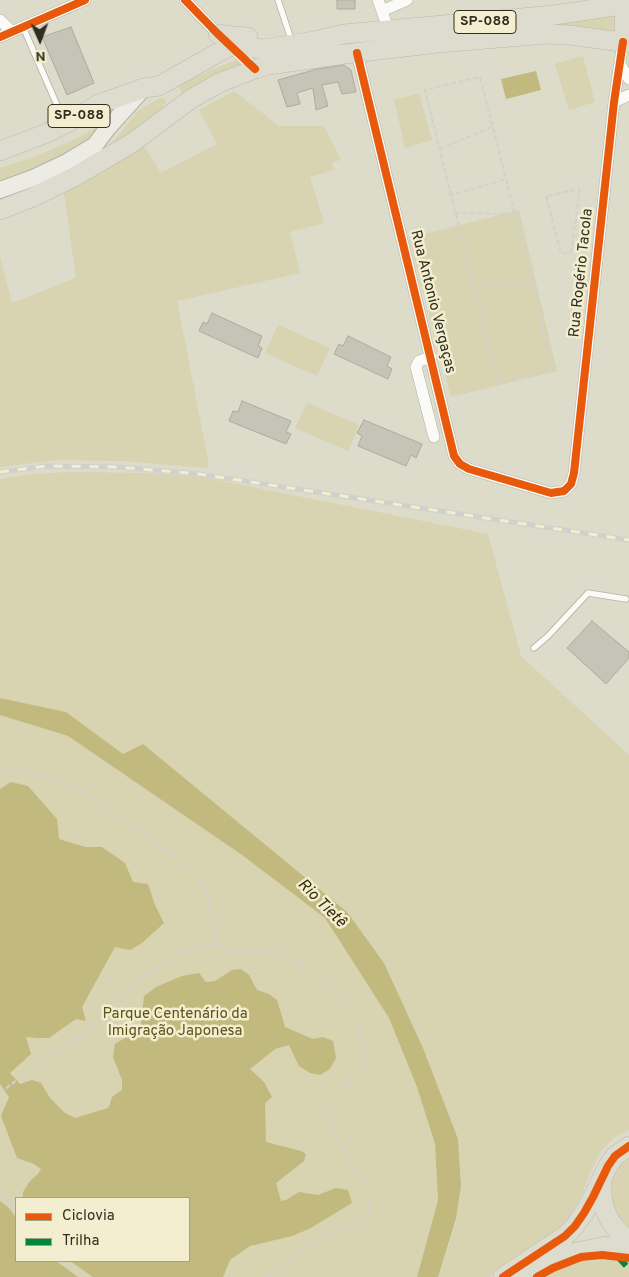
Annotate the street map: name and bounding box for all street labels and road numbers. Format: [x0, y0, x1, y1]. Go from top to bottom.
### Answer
road number: SP-088 [454, 11, 516, 34]
road number: SP-088 [48, 104, 110, 128]
street label: Rua Rogério Tacola [566, 208, 598, 338]
street label: Rua Antonio Vergaças [405, 228, 459, 376]

